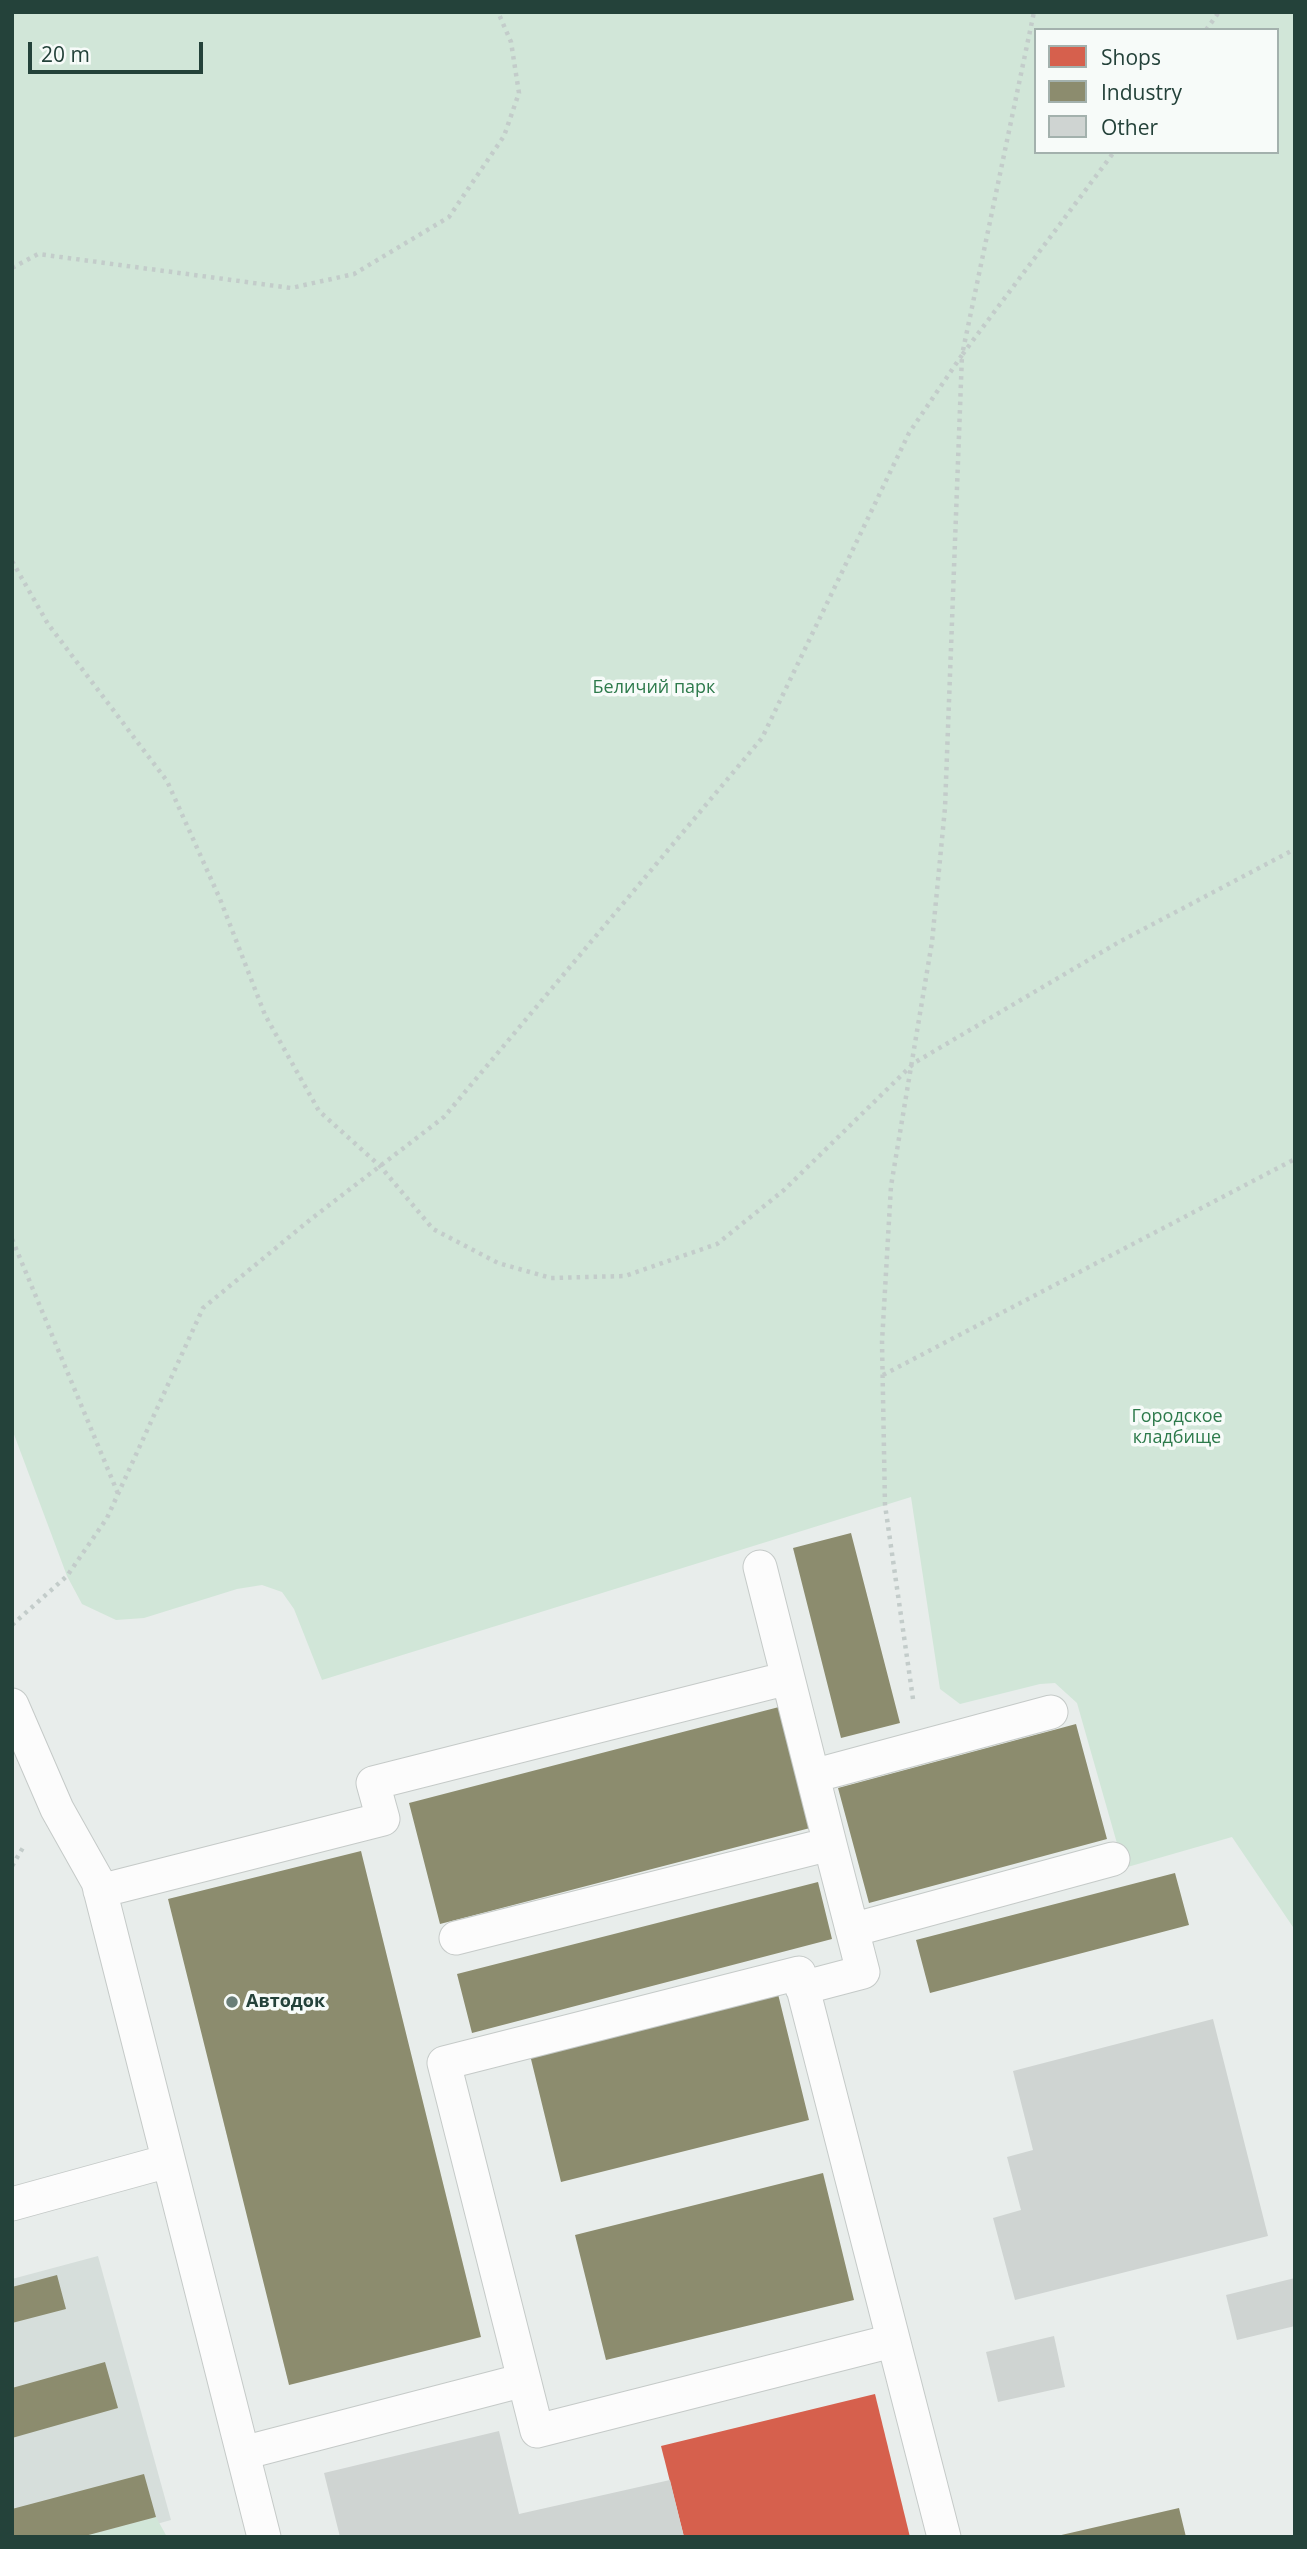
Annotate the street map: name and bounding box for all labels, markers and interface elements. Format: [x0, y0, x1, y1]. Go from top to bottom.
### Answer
scale bar [32, 28, 206, 72]
legend [1034, 28, 1279, 154]
text: 20 m [41, 40, 90, 68]
text: Shops [1101, 43, 1161, 71]
text: Industry [1101, 78, 1182, 106]
text: Other [1101, 113, 1158, 141]
park label: Беличий парк [593, 677, 715, 699]
park label: Городское кладбище [1131, 1406, 1223, 1448]
place label: Автодок [246, 1991, 325, 2013]
marker: Автодок [224, 1994, 240, 2010]

